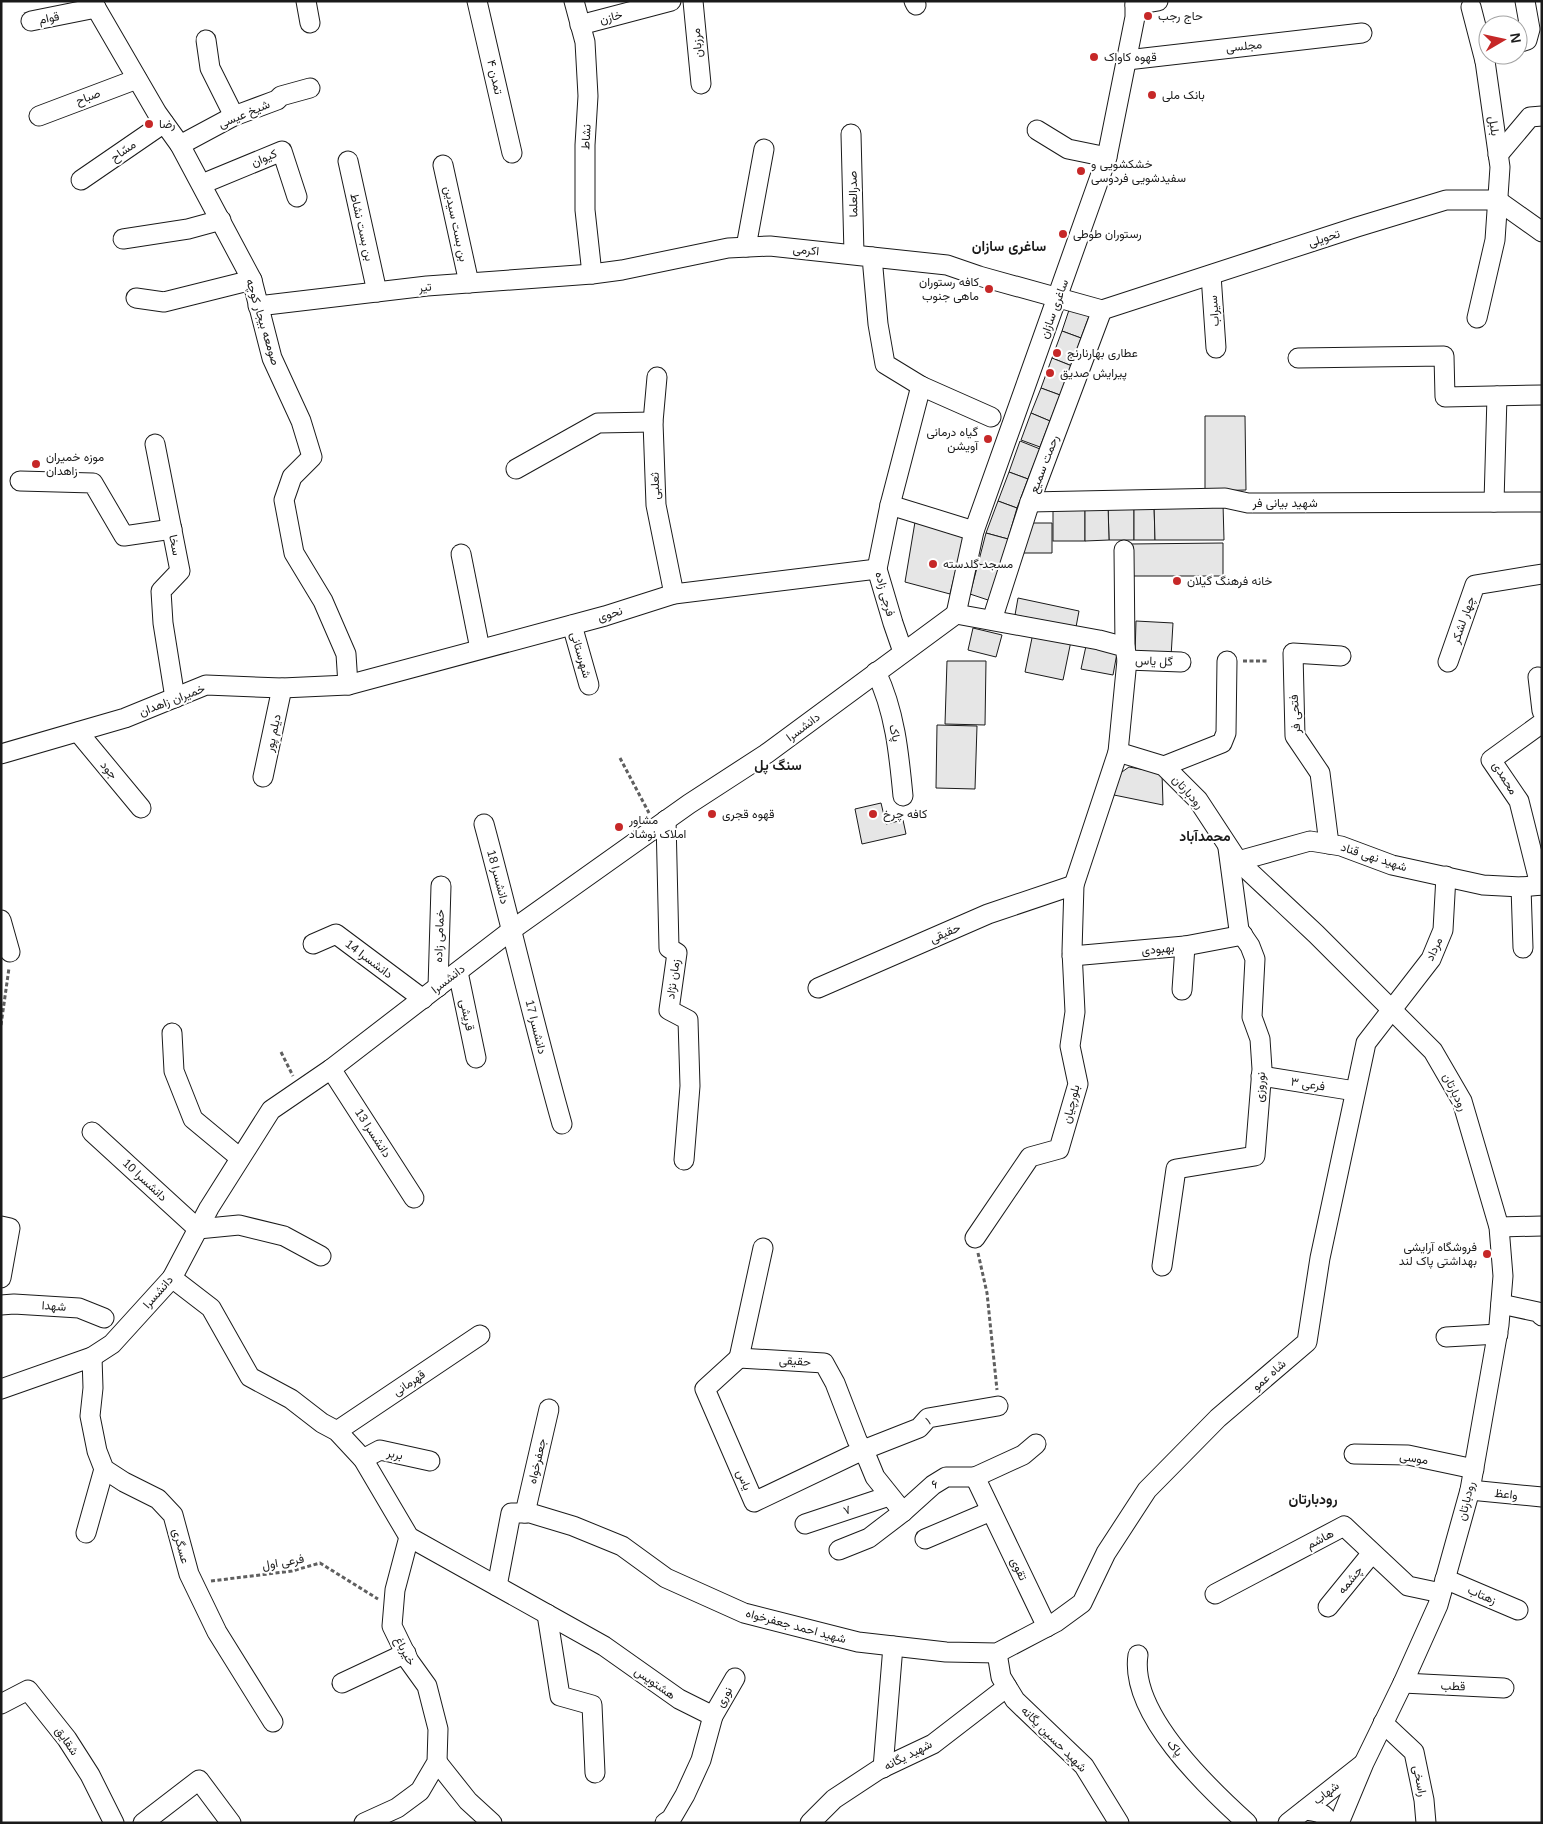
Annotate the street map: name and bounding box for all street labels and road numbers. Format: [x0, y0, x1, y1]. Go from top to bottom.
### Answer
street label: خازن [598, 7, 624, 28]
street label: قوام [37, 9, 61, 28]
street label: مرزبان [689, 28, 706, 58]
street label: مجلسی [1225, 37, 1263, 56]
street label: تمدن ۴ [484, 58, 506, 96]
street label: صباح [74, 86, 103, 110]
street label: شیخ عیسی [216, 97, 273, 133]
street label: بلبل [1485, 115, 1502, 137]
street label: نشاط [578, 124, 594, 150]
street label: مسّاح [108, 137, 140, 166]
street label: کیوان [249, 146, 279, 171]
street label: صدرالعلما [846, 171, 861, 217]
street label: بن بست سیدین [440, 185, 471, 263]
street label: بن بست نشاط [346, 192, 377, 263]
street label: تحویلی [1306, 226, 1342, 251]
street label: اکرمی [792, 242, 820, 259]
street label: صومعه بیجار کوچه [242, 277, 283, 367]
street label: ساغری سازان [1037, 277, 1072, 341]
street label: تیر [417, 279, 433, 296]
street label: سیراب [1206, 295, 1223, 327]
street label: رحمت سمیع [1027, 433, 1063, 496]
street label: ثعلبی [648, 472, 663, 500]
street label: شهید بیانی فر [1251, 496, 1318, 511]
street label: سخا [166, 533, 184, 557]
street label: فرجی زاده [871, 570, 898, 618]
street label: چهار لشکر [1448, 595, 1479, 647]
street label: نحوی [596, 604, 624, 625]
street label: شهرستانی [567, 630, 594, 680]
street label: گل یاس [1135, 653, 1173, 670]
street label: خمیران زاهدان [137, 681, 207, 720]
street label: فتحی فر [1287, 694, 1304, 735]
street label: دانشسرا [783, 710, 824, 745]
street label: دیلم پور [262, 713, 285, 754]
street label: پاک [885, 723, 904, 744]
street label: جود [97, 758, 121, 782]
street label: محمدی [1489, 759, 1521, 798]
street label: رودبارتان [1169, 772, 1207, 812]
street label: شهید نهی قناد [1339, 840, 1409, 875]
street label: دانشسرا 18 [483, 848, 512, 906]
street label: خمامی زاده [431, 909, 448, 963]
street label: حقیقی [927, 920, 963, 947]
street label: مرداد [1423, 935, 1446, 963]
street label: دانشسرا 14 [342, 937, 396, 982]
street label: بهبودی [1141, 941, 1175, 958]
street label: زمان نژاد [663, 958, 684, 1000]
street label: دانشسرا [428, 961, 468, 997]
street label: قریشی [456, 998, 477, 1032]
street label: دانشسرا 17 [522, 998, 550, 1056]
street label: نوروزی [1252, 1071, 1269, 1103]
street label: رودبارتان [1439, 1071, 1470, 1114]
street label: فرعی ۳ [1290, 1074, 1326, 1095]
street label: بلورچیان [1059, 1083, 1084, 1125]
street label: دانشسرا 13 [351, 1106, 394, 1161]
street label: دانشسرا 10 [119, 1156, 170, 1205]
street label: دانشسرا [140, 1273, 177, 1312]
street label: شهدا [41, 1298, 67, 1315]
street label: حقیقی [779, 1353, 811, 1370]
street label: شاه عمو [1249, 1357, 1289, 1394]
street label: قهرمانی [390, 1367, 428, 1400]
street label: ۱ [923, 1414, 933, 1428]
street label: جعفرخواه [525, 1437, 550, 1485]
street label: بربر [385, 1445, 404, 1463]
street label: موسی [1398, 1449, 1429, 1468]
street label: یاس [733, 1468, 755, 1493]
street label: ۶ [929, 1476, 941, 1491]
street label: رودبارتان [1454, 1480, 1479, 1522]
street label: واعظ [1493, 1486, 1518, 1503]
street label: ۷ [841, 1502, 853, 1518]
street label: هاشم [1304, 1526, 1336, 1553]
street label: عسگری [169, 1527, 192, 1565]
street label: فرعی اول [261, 1551, 305, 1574]
street label: تقوی [1007, 1555, 1030, 1583]
street label: چشمه [1335, 1563, 1366, 1597]
street label: زهتاب [1465, 1583, 1498, 1608]
street label: شهید احمد جعفرخواه [744, 1606, 848, 1647]
street label: خیرباغ [390, 1634, 418, 1669]
street label: هشتویس [631, 1664, 678, 1703]
street label: قطب [1440, 1679, 1466, 1693]
street label: نوری [713, 1684, 736, 1710]
street label: شهید حسین یگانه [1018, 1703, 1090, 1775]
street label: شقایق [51, 1724, 82, 1759]
street label: شهید یگانه [882, 1737, 935, 1774]
street label: پاک [1163, 1737, 1186, 1760]
street label: راسخی [1409, 1764, 1430, 1798]
street label: شهاب [1310, 1779, 1342, 1808]

